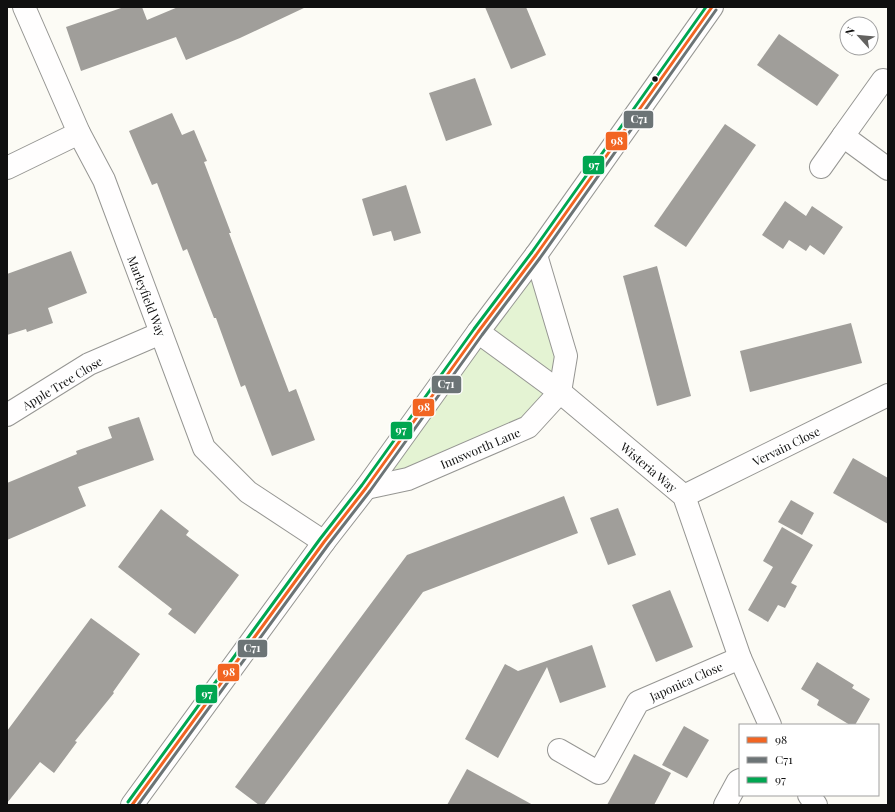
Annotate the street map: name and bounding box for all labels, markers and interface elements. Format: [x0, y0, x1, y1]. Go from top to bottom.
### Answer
north arrow [839, 16, 879, 56]
text: N [841, 24, 858, 38]
unlabelled marker [650, 74, 660, 84]
line badge: C71 [623, 110, 654, 129]
text: C71 [631, 111, 647, 126]
line badge: 98 [605, 131, 628, 151]
text: 98 [611, 133, 623, 148]
line badge: 97 [582, 155, 605, 175]
text: 97 [588, 157, 600, 172]
street label: Marleyfield Way [124, 253, 170, 339]
street label: Apple Tree Close [18, 353, 105, 414]
line badge: C71 [431, 375, 462, 394]
text: C71 [438, 376, 454, 391]
line badge: 98 [412, 398, 435, 417]
text: 98 [418, 399, 430, 414]
line badge: 97 [390, 421, 413, 440]
text: 97 [395, 422, 407, 437]
street label: Vervain Close [749, 423, 822, 470]
street label: Innsworth Lane [438, 424, 522, 472]
street label: Wisteria Way [617, 438, 681, 495]
line badge: C71 [237, 639, 268, 658]
text: C71 [244, 640, 260, 655]
street label: Japonica Close [646, 658, 725, 705]
line badge: 98 [217, 663, 240, 682]
text: 98 [223, 664, 235, 679]
line badge: 97 [195, 684, 218, 704]
text: 97 [201, 686, 213, 701]
legend [739, 724, 879, 796]
text: 98 [775, 731, 787, 747]
text: C71 [775, 751, 793, 767]
text: 97 [775, 771, 786, 787]

